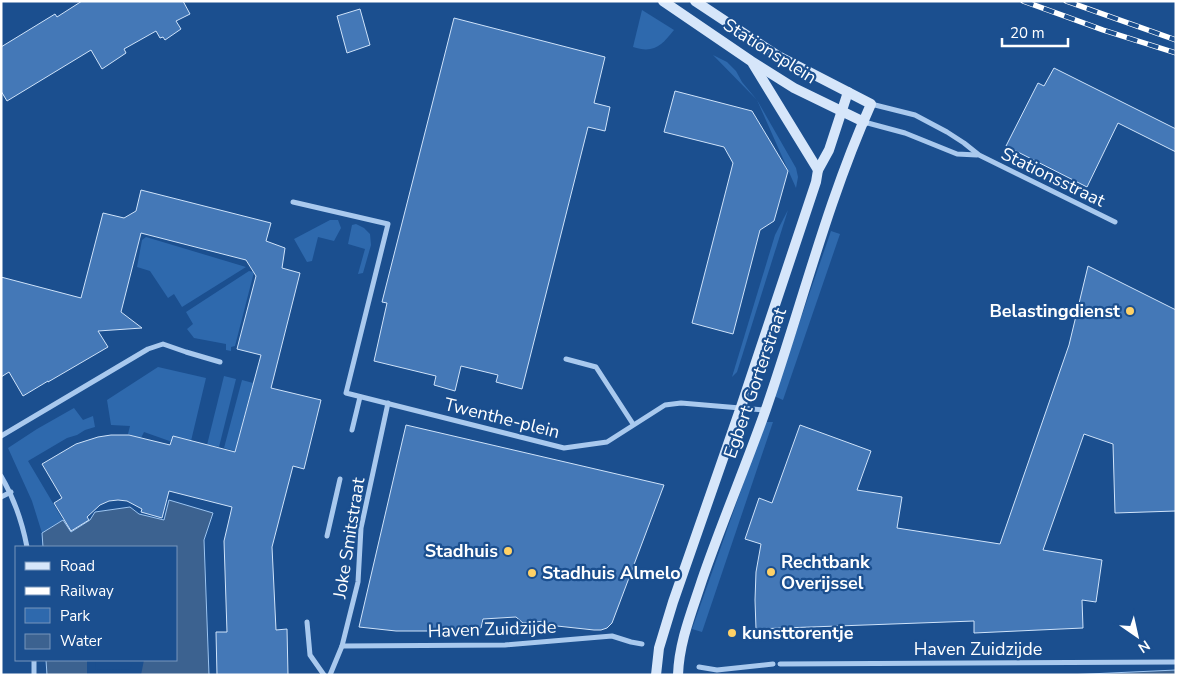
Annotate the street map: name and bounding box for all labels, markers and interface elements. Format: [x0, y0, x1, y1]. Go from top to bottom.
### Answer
street label: Stationsplein [719, 13, 821, 89]
scale bar [1002, 15, 1068, 47]
text: 20 m [1010, 23, 1045, 43]
street label: Stationsstraat [997, 141, 1110, 213]
place label: Belastingdienst [989, 299, 1120, 323]
street label: Egbert Gorterstraat [718, 304, 792, 461]
marker: Belastingdienst [1124, 305, 1136, 317]
street label: Twenthe-plein [442, 392, 562, 444]
street label: Joke Smitstraat [327, 475, 371, 601]
place label: Stadhuis [425, 539, 498, 563]
marker: Stadhuis [502, 545, 514, 557]
legend [15, 546, 178, 661]
place label: Rechtbank Overijssel [781, 550, 870, 595]
text: Road [60, 556, 95, 576]
place label: Stadhuis Almelo [542, 561, 681, 585]
marker: Rechtbank Overijssel [765, 566, 777, 578]
marker: Stadhuis Almelo [526, 567, 538, 579]
text: Railway [60, 581, 114, 601]
text: Park [60, 606, 90, 626]
north arrow [1112, 611, 1162, 661]
street label: Haven Zuidzijde [427, 615, 557, 643]
place label: kunsttorentje [742, 621, 854, 645]
marker: kunsttorentje [726, 627, 738, 639]
text: Water [60, 631, 103, 651]
text: N [1134, 636, 1154, 657]
street label: Haven Zuidzijde [914, 637, 1042, 661]

